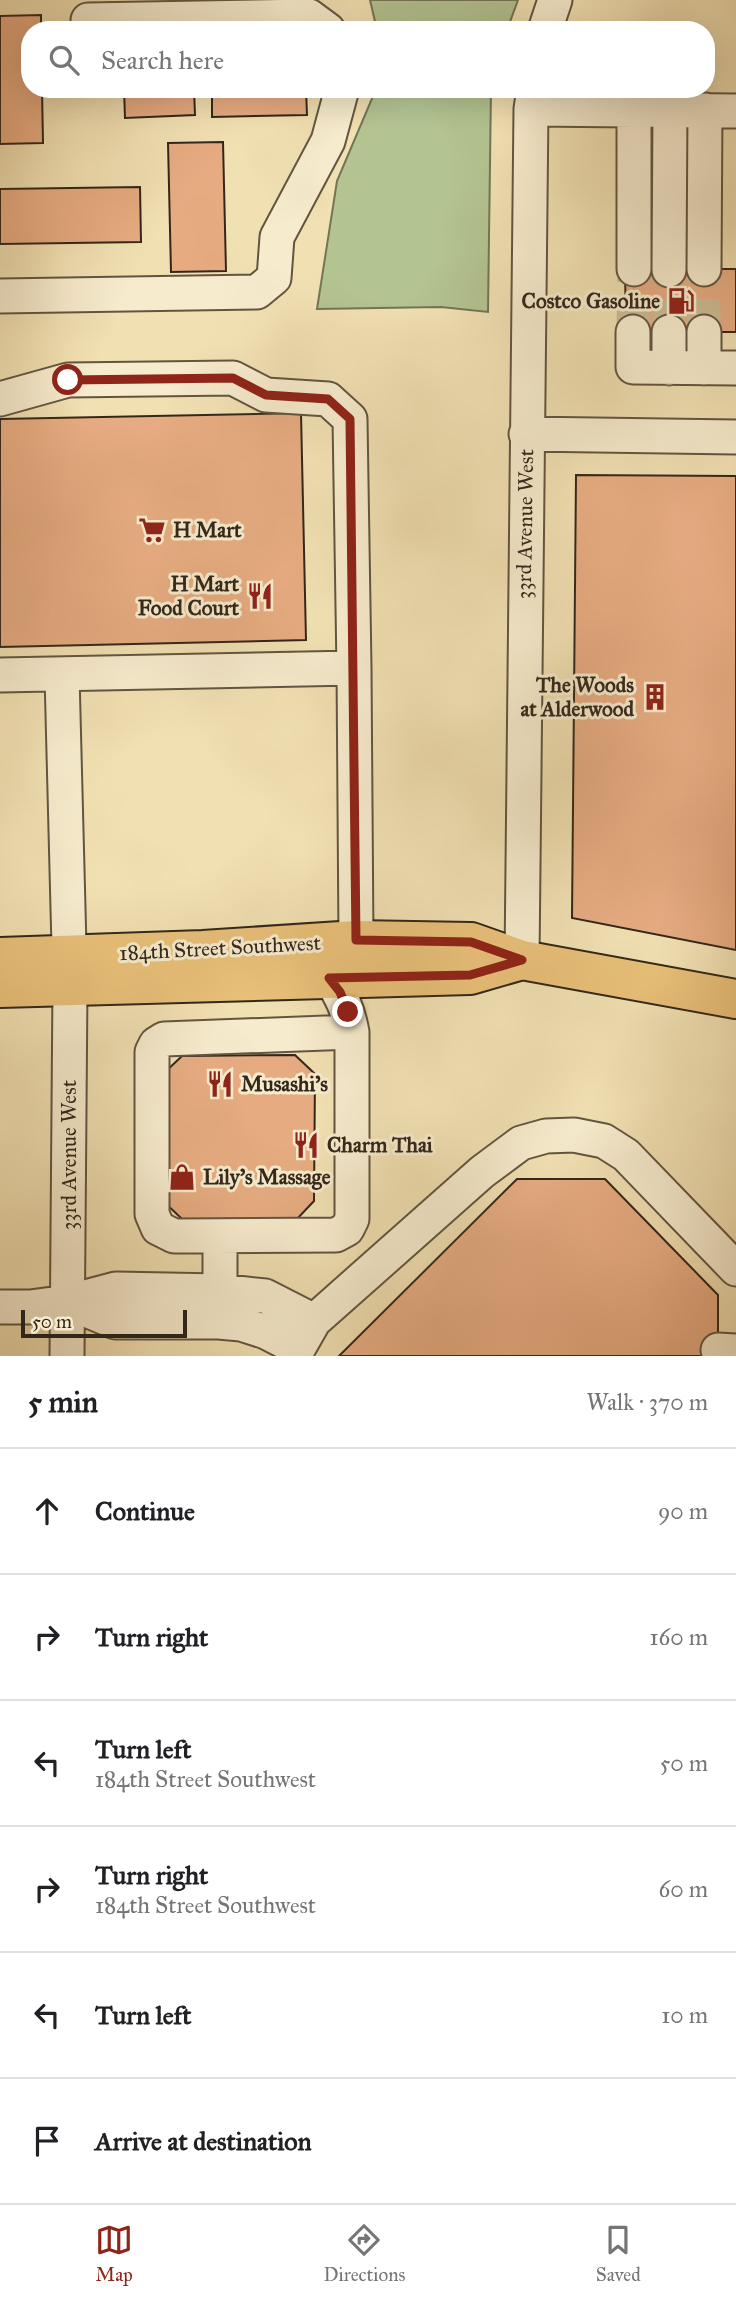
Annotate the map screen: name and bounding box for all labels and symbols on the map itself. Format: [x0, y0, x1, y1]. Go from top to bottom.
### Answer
fuel station icon: Costco Gasoline [666, 286, 696, 316]
place label: Costco Gasoline [522, 288, 660, 314]
route start [52, 364, 83, 395]
street label: 33rd Avenue West [511, 448, 539, 599]
supermarket icon: H Mart [137, 515, 167, 545]
place label: H Mart [173, 517, 242, 543]
place label: H Mart Food Court [138, 571, 240, 621]
restaurant icon: H Mart Food Court [245, 581, 275, 611]
place label: The Woods at Alderwood [520, 672, 634, 722]
building icon: The Woods at Alderwood [640, 682, 670, 712]
street label: 184th Street Southwest [119, 930, 322, 966]
route end [332, 996, 363, 1027]
restaurant icon: Musashi’s [205, 1069, 235, 1099]
place label: Musashi’s [241, 1071, 328, 1097]
street label: 33rd Avenue West [56, 1079, 82, 1230]
restaurant icon: Charm Thai [291, 1130, 321, 1160]
place label: Charm Thai [327, 1132, 433, 1158]
shop icon: Lily’s Massage [167, 1162, 197, 1192]
place label: Lily’s Massage [203, 1164, 331, 1190]
scale bar [21, 1307, 187, 1339]

